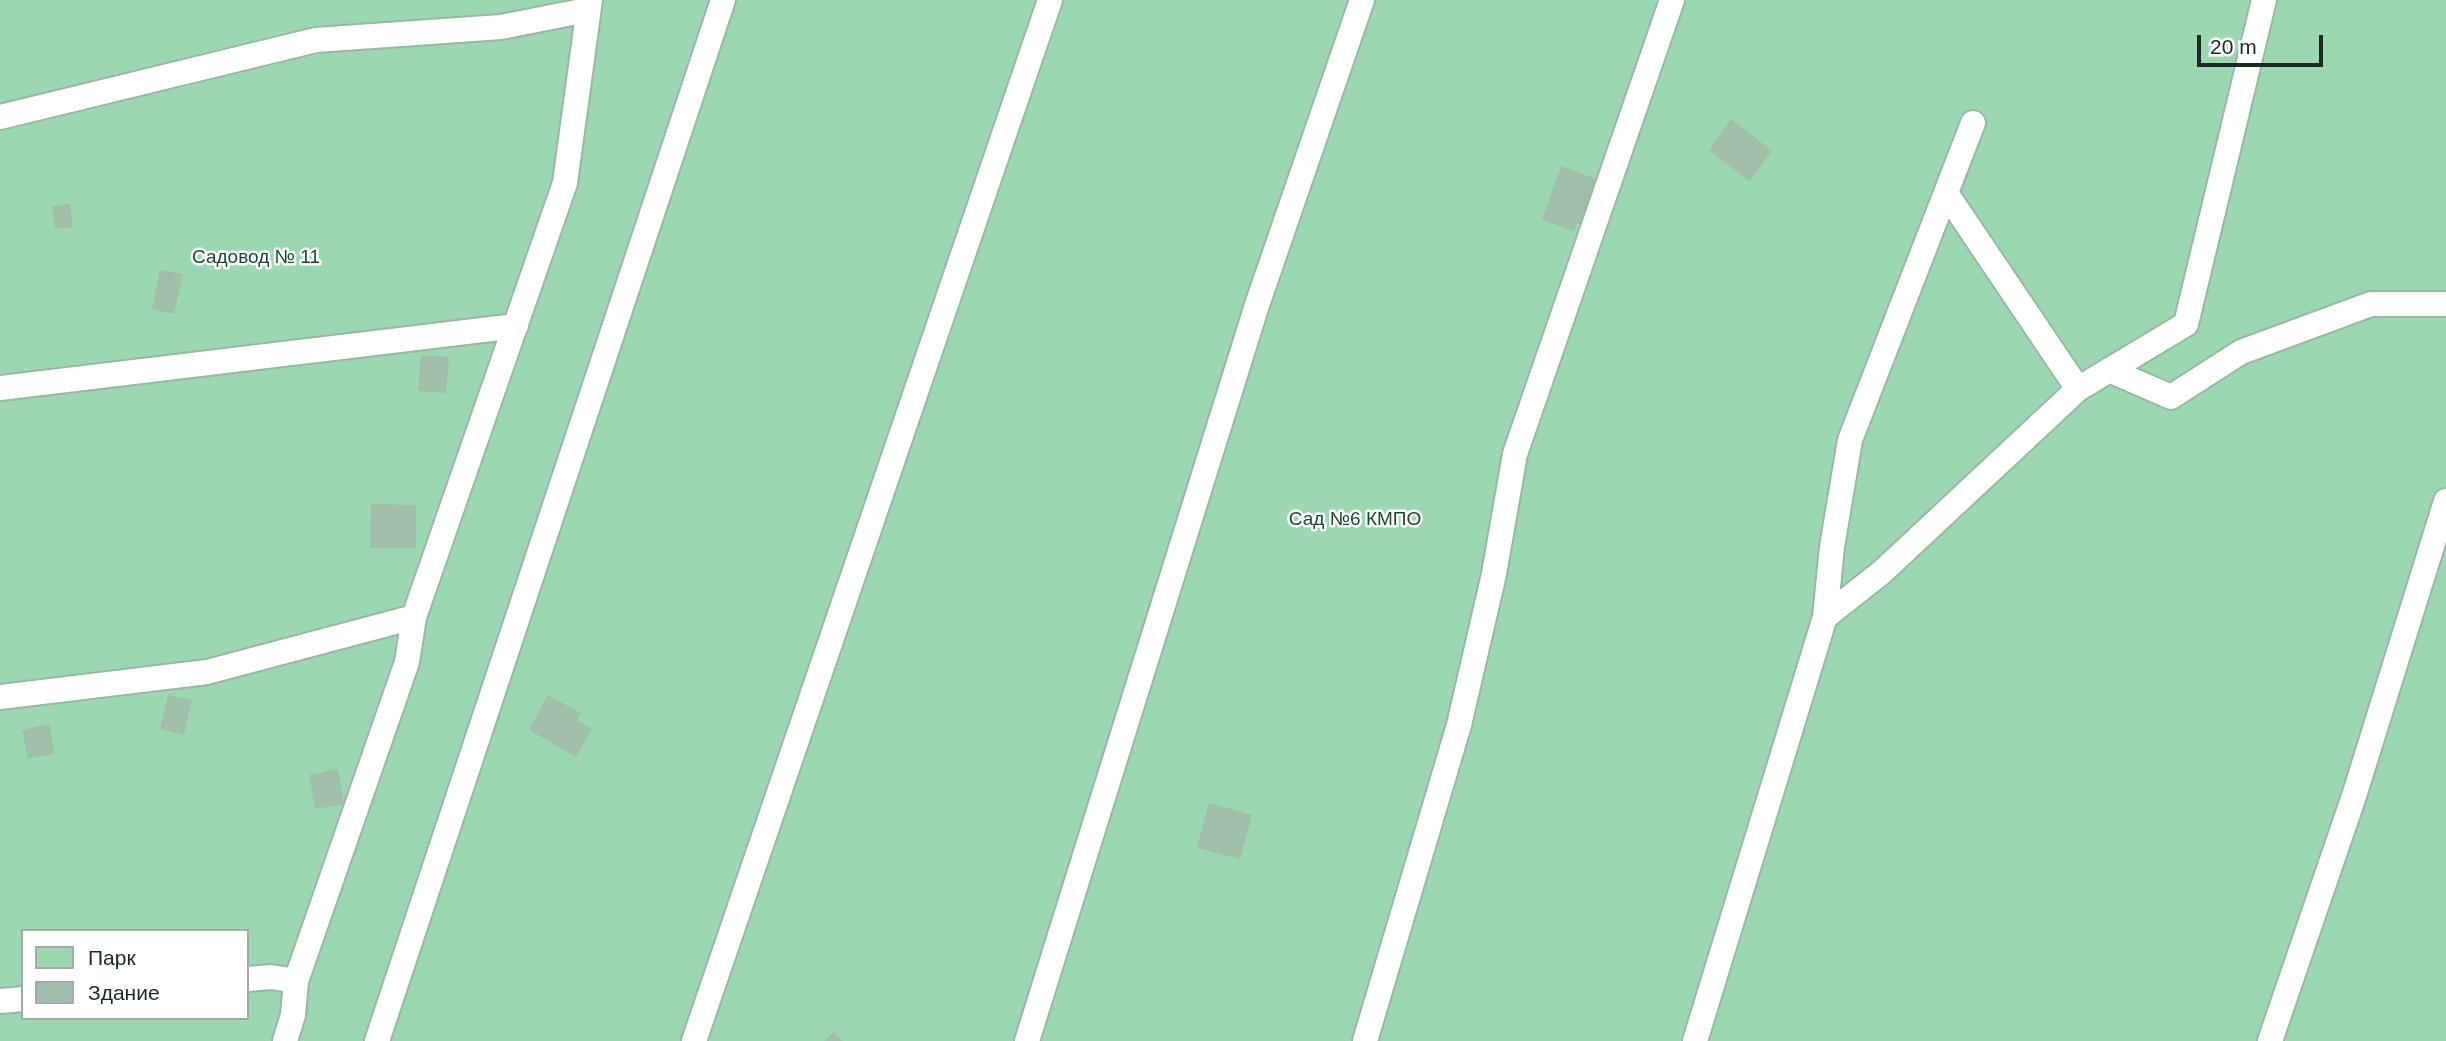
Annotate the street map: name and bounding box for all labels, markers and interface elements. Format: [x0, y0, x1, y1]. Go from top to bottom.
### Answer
scale bar [2201, 21, 2327, 65]
text: 20 m [2210, 35, 2257, 58]
park label: Садовод № 11 [192, 247, 320, 269]
park label: Сад №6 КМПО [1289, 509, 1421, 531]
legend [21, 929, 248, 1020]
text: Парк [88, 946, 136, 969]
text: Здание [88, 981, 160, 1004]

